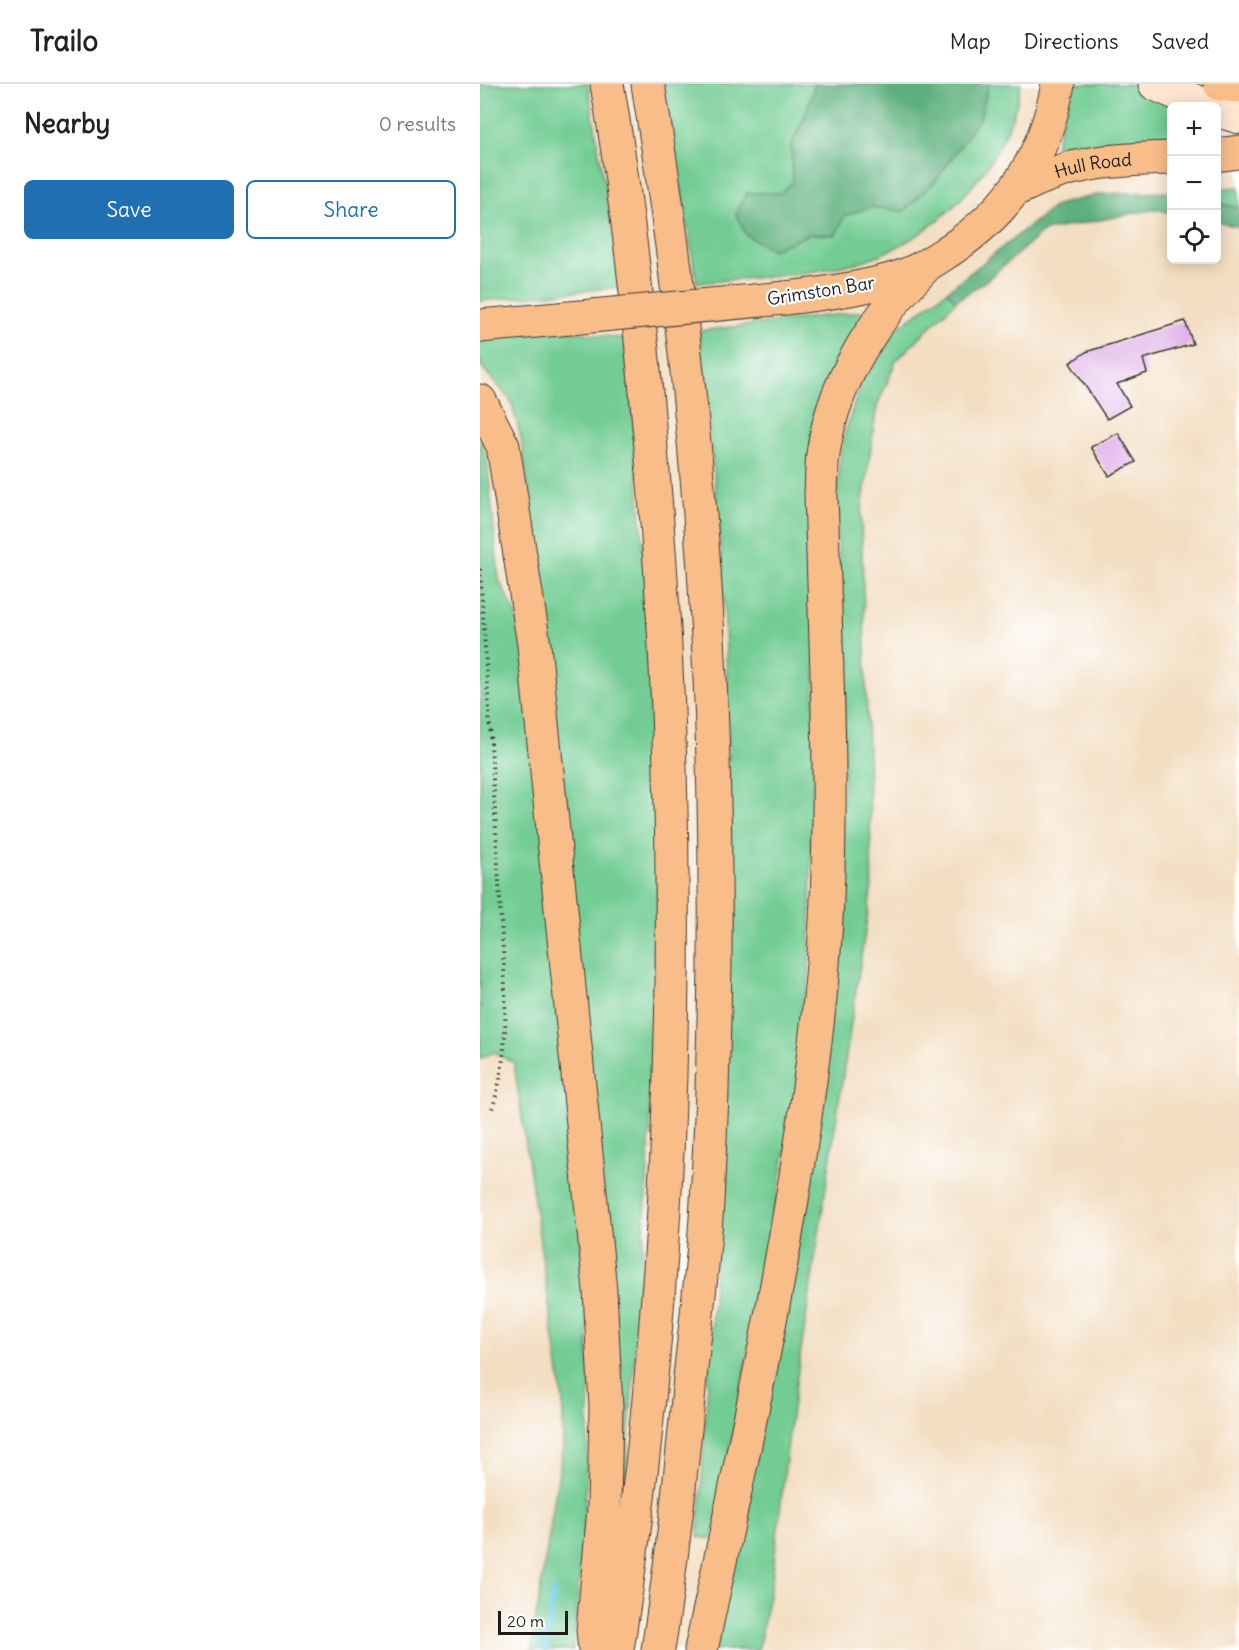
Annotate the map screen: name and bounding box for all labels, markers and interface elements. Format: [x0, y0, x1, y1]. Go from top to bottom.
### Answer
text: Trailo [30, 23, 98, 59]
text: Map [950, 28, 991, 55]
text: Directions [1024, 28, 1118, 55]
text: Saved [1151, 28, 1209, 55]
map controls [1167, 102, 1221, 264]
button: + [1167, 102, 1221, 156]
text: Nearby [24, 107, 110, 140]
text: 0 results [379, 111, 456, 136]
street label: Hull Road [1051, 148, 1133, 183]
button: − [1167, 156, 1221, 210]
button: Save [24, 180, 234, 239]
button: Share [246, 180, 456, 239]
button: locate [1167, 210, 1221, 264]
street label: Grimston Bar [765, 271, 877, 310]
scale bar [498, 1608, 568, 1636]
text: 20 m [507, 1611, 544, 1631]

